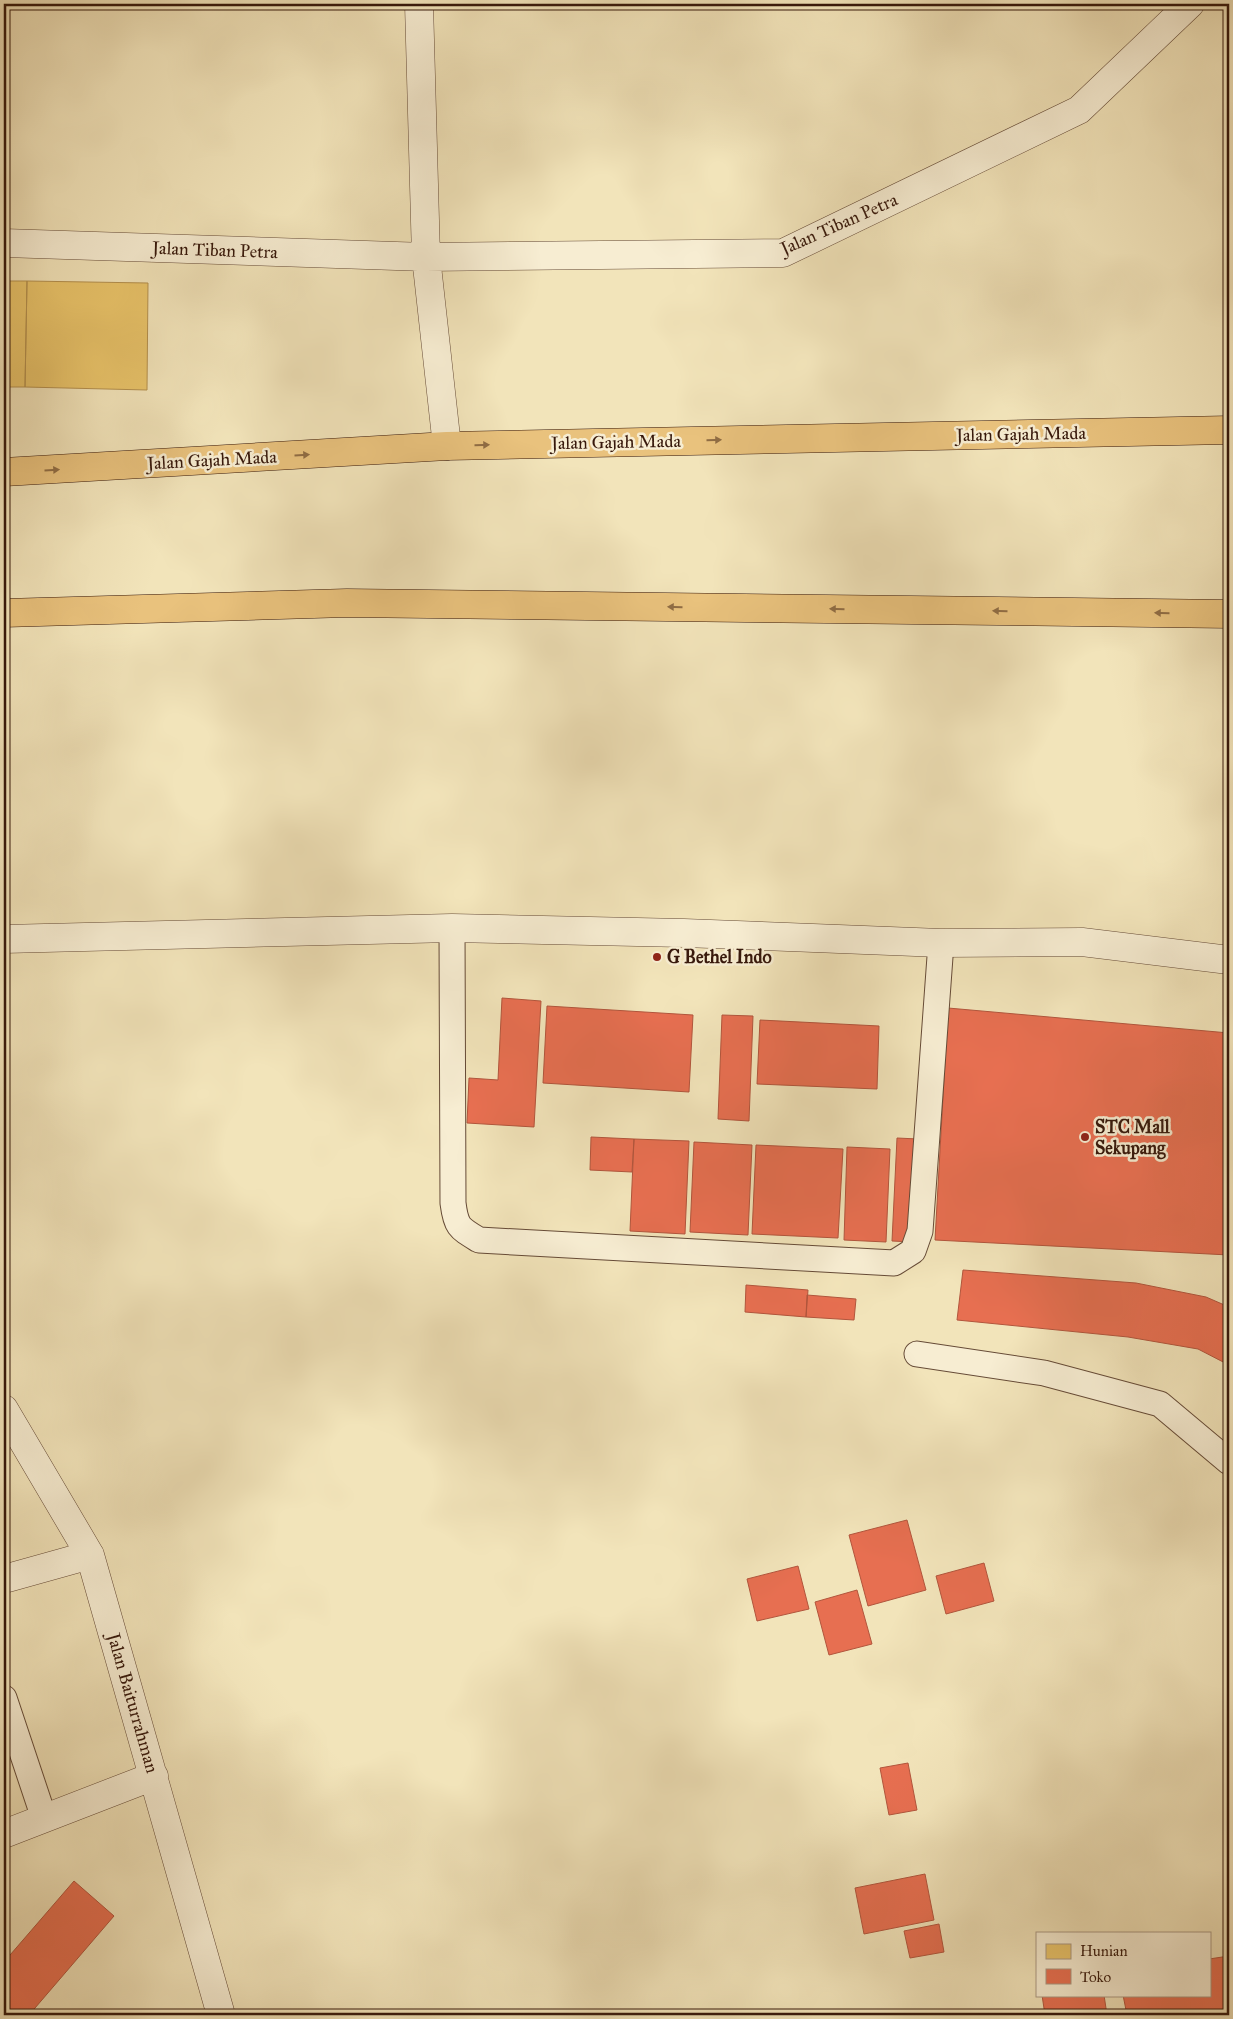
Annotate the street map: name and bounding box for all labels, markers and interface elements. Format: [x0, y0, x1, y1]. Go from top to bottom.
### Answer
street label: Jalan Tiban Petra [775, 188, 902, 261]
street label: Jalan Tiban Petra [150, 237, 279, 264]
street label: Jalan Gajah Mada [954, 422, 1087, 447]
street label: Jalan Gajah Mada [549, 430, 682, 455]
one-way arrow [706, 436, 722, 444]
one-way arrow [474, 441, 490, 449]
street label: Jalan Gajah Mada [145, 446, 278, 475]
one-way arrow [294, 450, 310, 458]
one-way arrow [45, 465, 61, 473]
one-way arrow [667, 603, 683, 611]
one-way arrow [829, 605, 845, 613]
one-way arrow [992, 607, 1008, 615]
one-way arrow [1154, 609, 1170, 617]
place label: G Bethel Indo [667, 946, 772, 968]
marker: G Bethel Indo [651, 951, 663, 963]
place label: STC Mall Sekupang [1095, 1116, 1171, 1160]
marker: STC Mall Sekupang [1079, 1131, 1091, 1143]
street label: Jalan Baiturrahman [101, 1629, 164, 1776]
legend [1036, 1932, 1210, 1996]
text: Hunian [1080, 1942, 1128, 1960]
text: Toko [1080, 1968, 1111, 1986]

